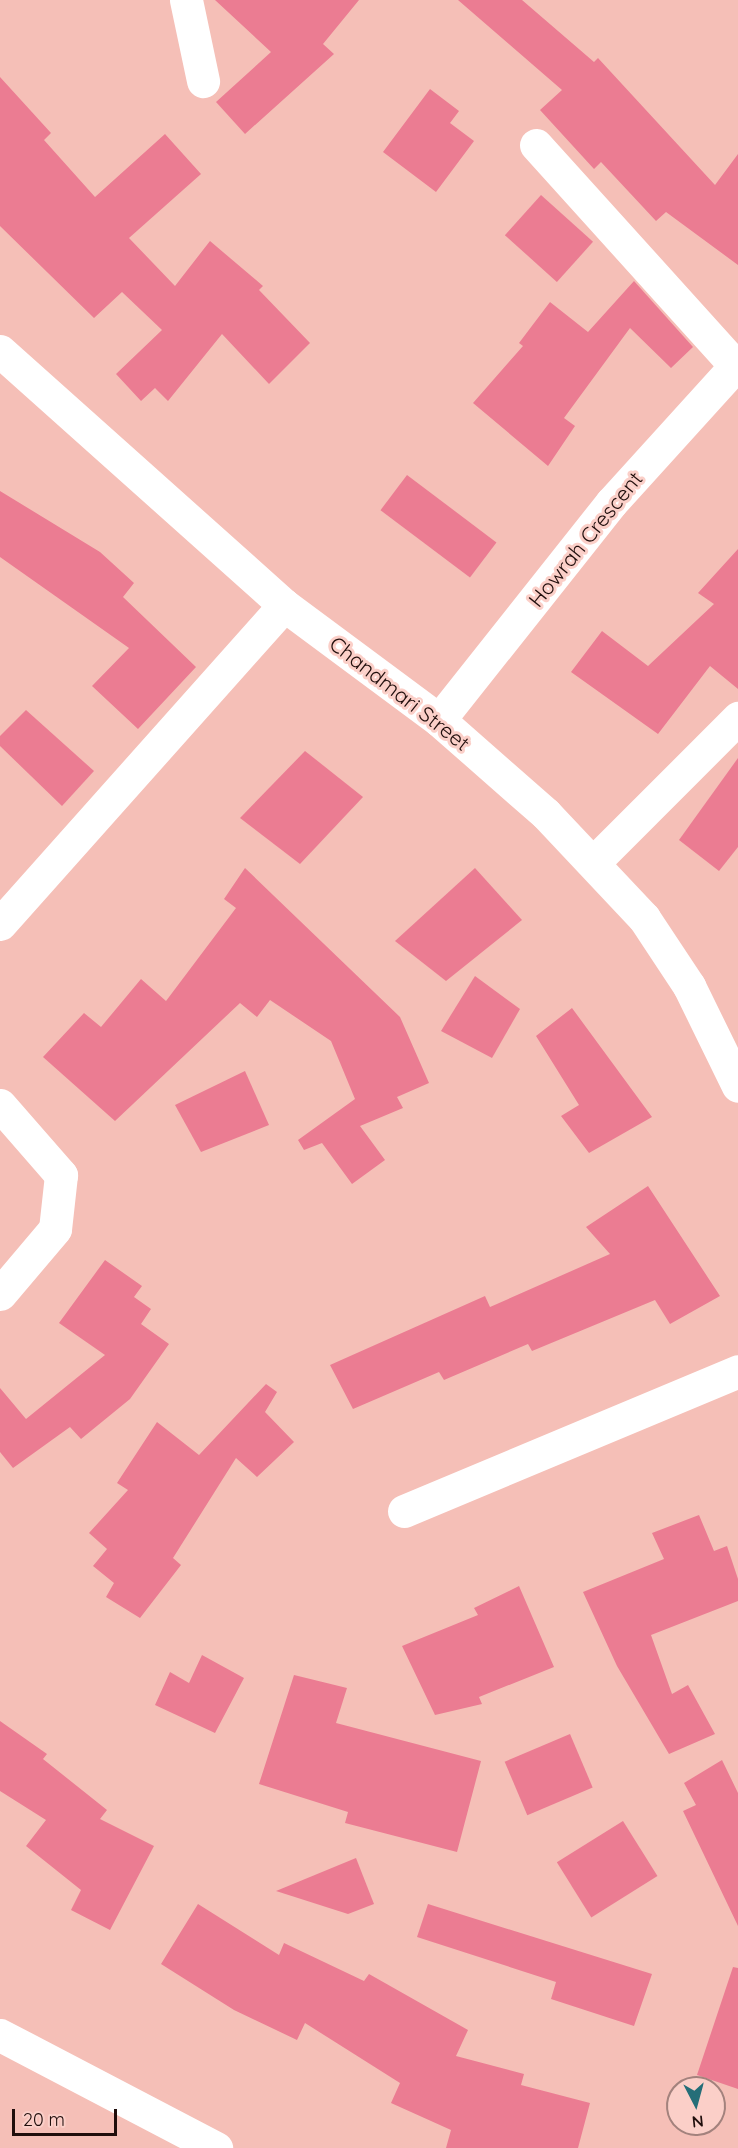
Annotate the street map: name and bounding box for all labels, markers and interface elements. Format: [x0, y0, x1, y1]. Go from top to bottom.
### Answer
street label: Howrah Crescent [523, 466, 647, 612]
street label: Chandmari Street [325, 630, 475, 756]
north arrow [666, 2076, 726, 2136]
scale bar [15, 2097, 120, 2135]
text: 20 m [23, 2108, 65, 2131]
text: N [691, 2111, 705, 2132]

